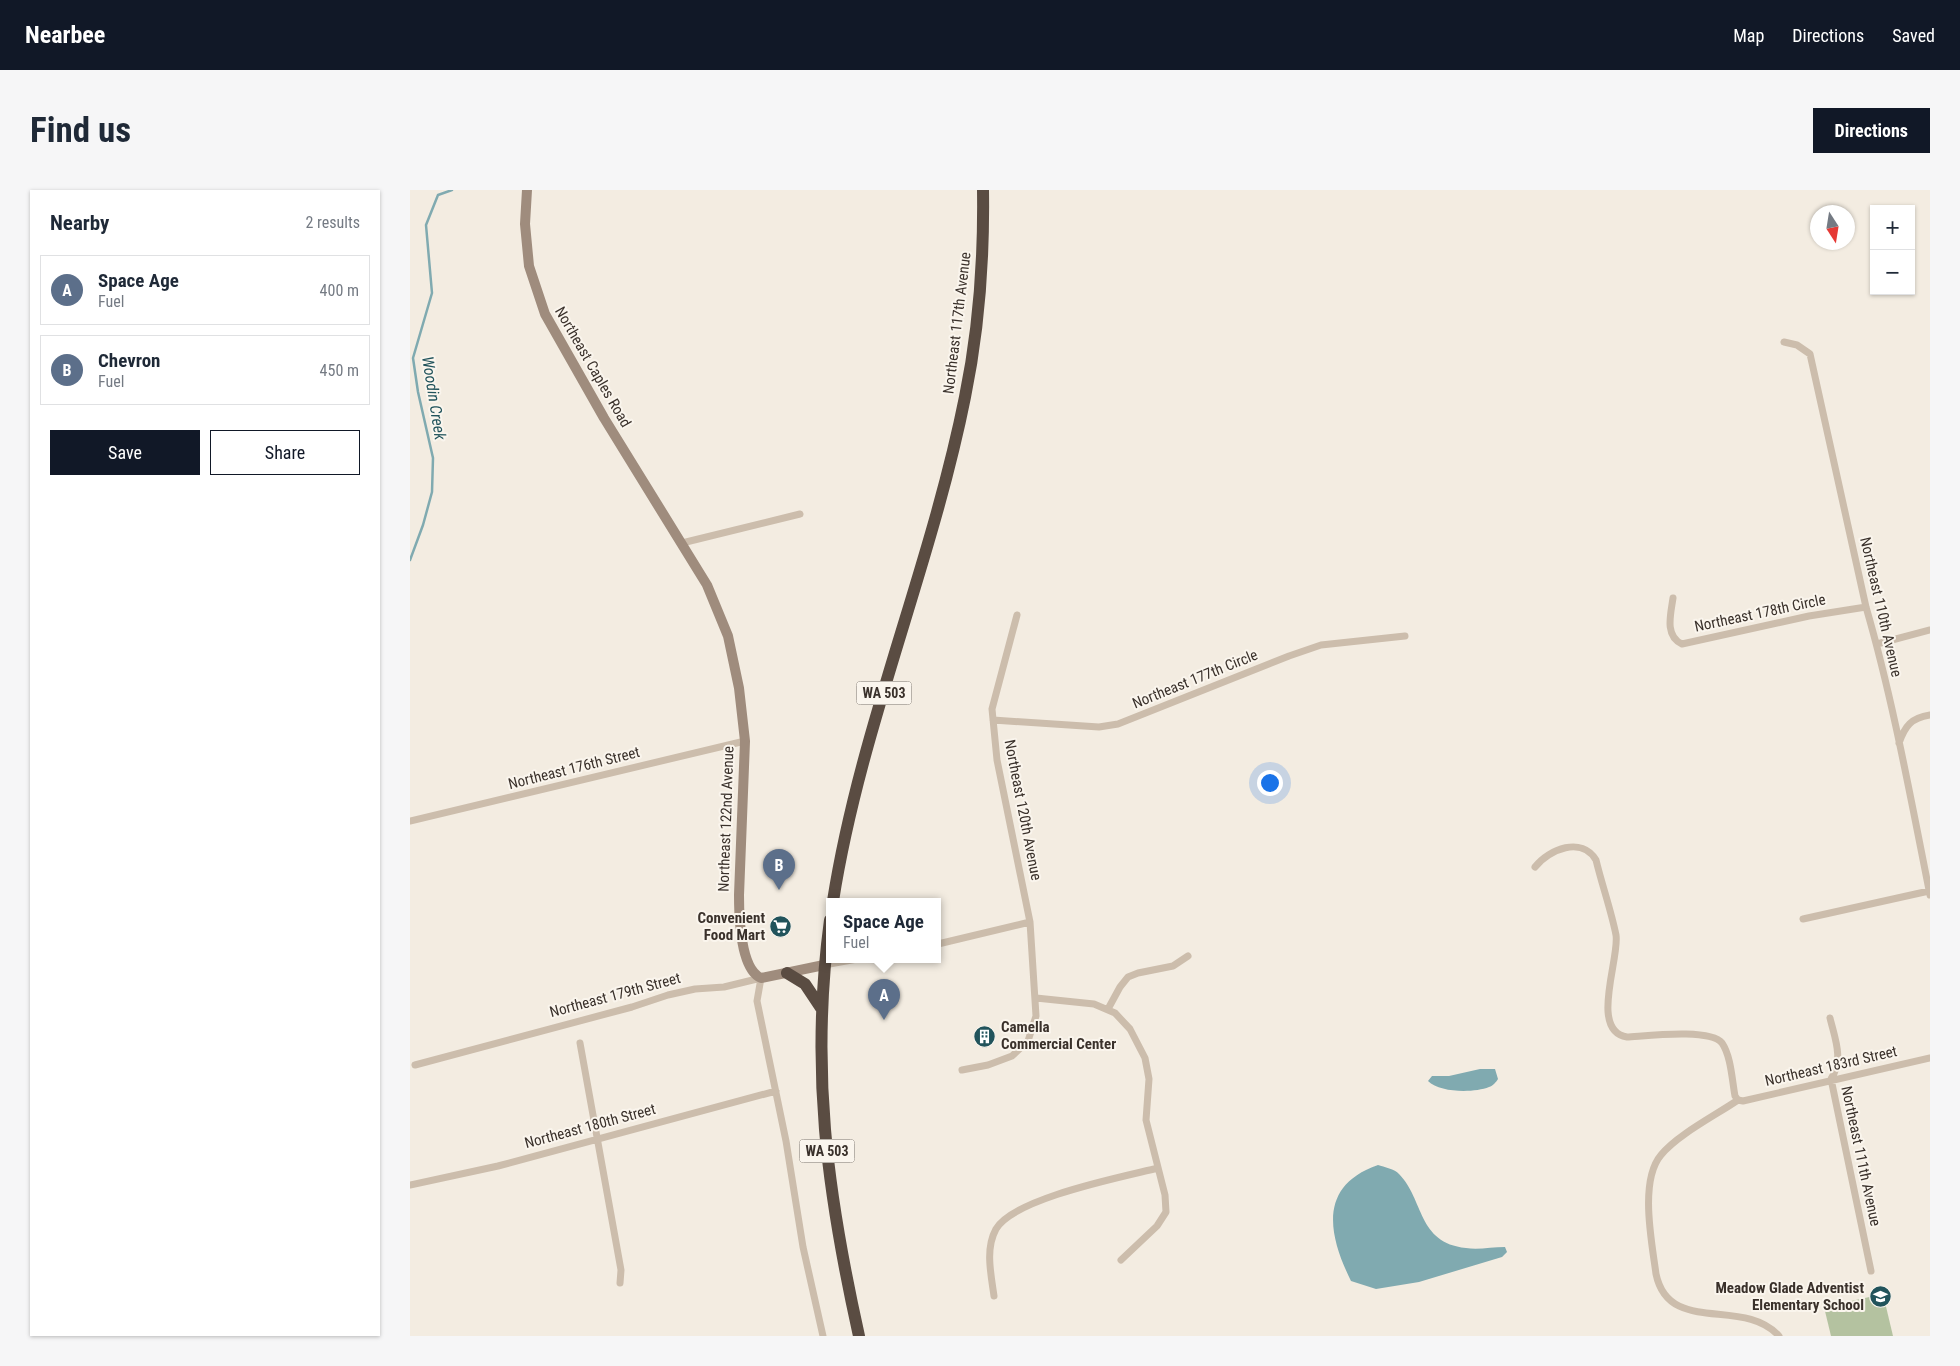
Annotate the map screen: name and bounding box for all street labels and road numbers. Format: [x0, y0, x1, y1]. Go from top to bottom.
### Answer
street label: Northeast 117th Avenue [939, 251, 975, 395]
street label: Northeast Caples Road [551, 303, 635, 431]
street label: Northeast 110th Avenue [1856, 535, 1906, 679]
street label: Northeast 178th Circle [1693, 590, 1827, 636]
street label: Northeast 177th Circle [1130, 646, 1260, 712]
road number: WA 503 [856, 682, 912, 704]
street label: Northeast 120th Avenue [1001, 738, 1045, 882]
street label: Northeast 176th Street [506, 743, 642, 793]
street label: Northeast 122nd Avenue [714, 746, 738, 892]
street label: Northeast 179th Street [548, 969, 682, 1021]
street label: Northeast 183rd Street [1763, 1042, 1899, 1090]
street label: Northeast 111th Avenue [1837, 1084, 1885, 1228]
street label: Northeast 180th Street [523, 1100, 657, 1152]
road number: WA 503 [800, 1139, 854, 1162]

